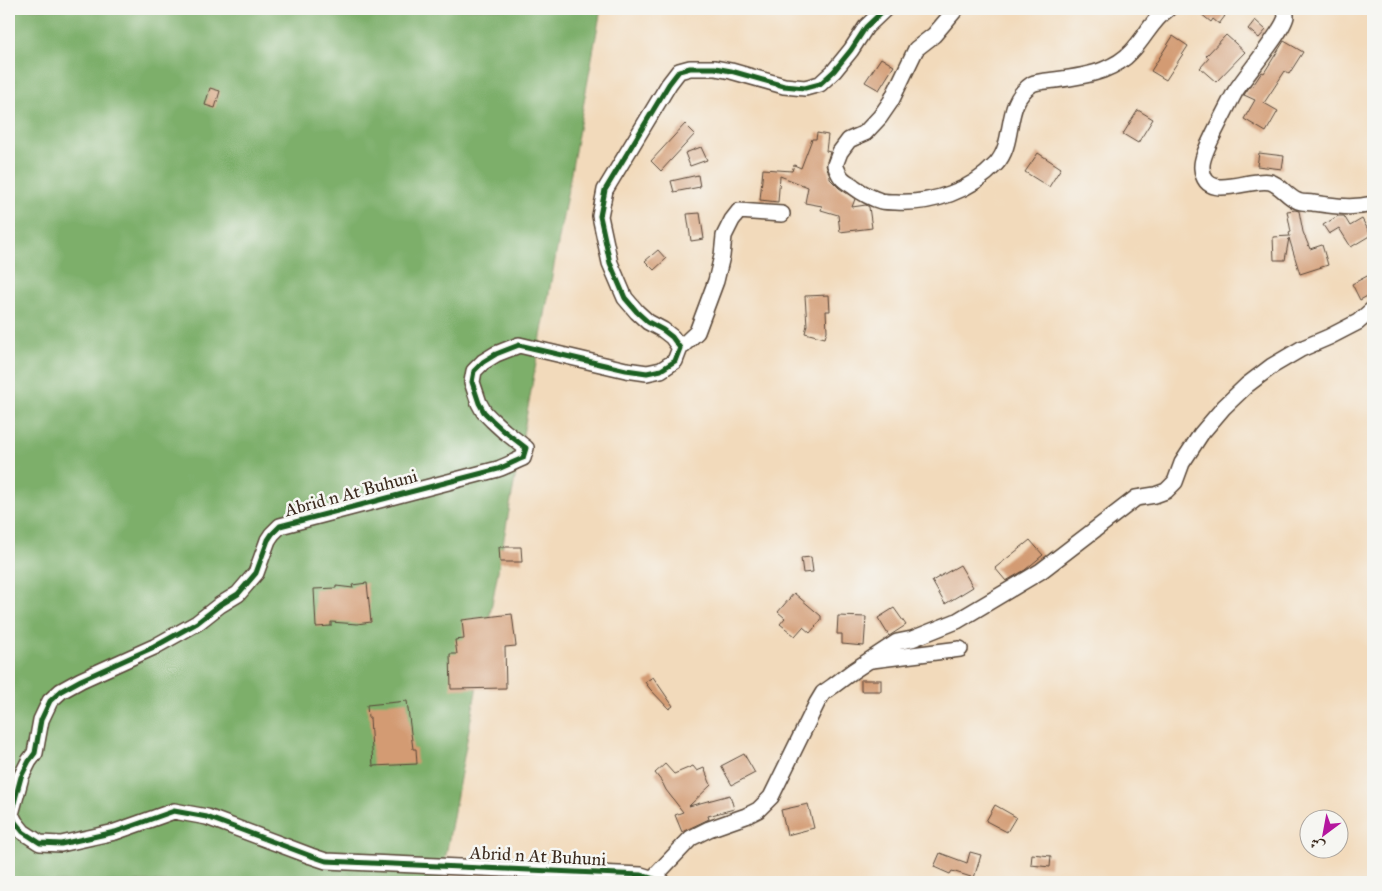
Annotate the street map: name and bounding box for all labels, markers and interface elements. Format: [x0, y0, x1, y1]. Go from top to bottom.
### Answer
street label: Abrid n At Buhuni [281, 465, 420, 522]
north arrow [1300, 808, 1350, 858]
text: ش [1307, 834, 1328, 855]
street label: Abrid n At Buhuni [468, 841, 607, 871]

